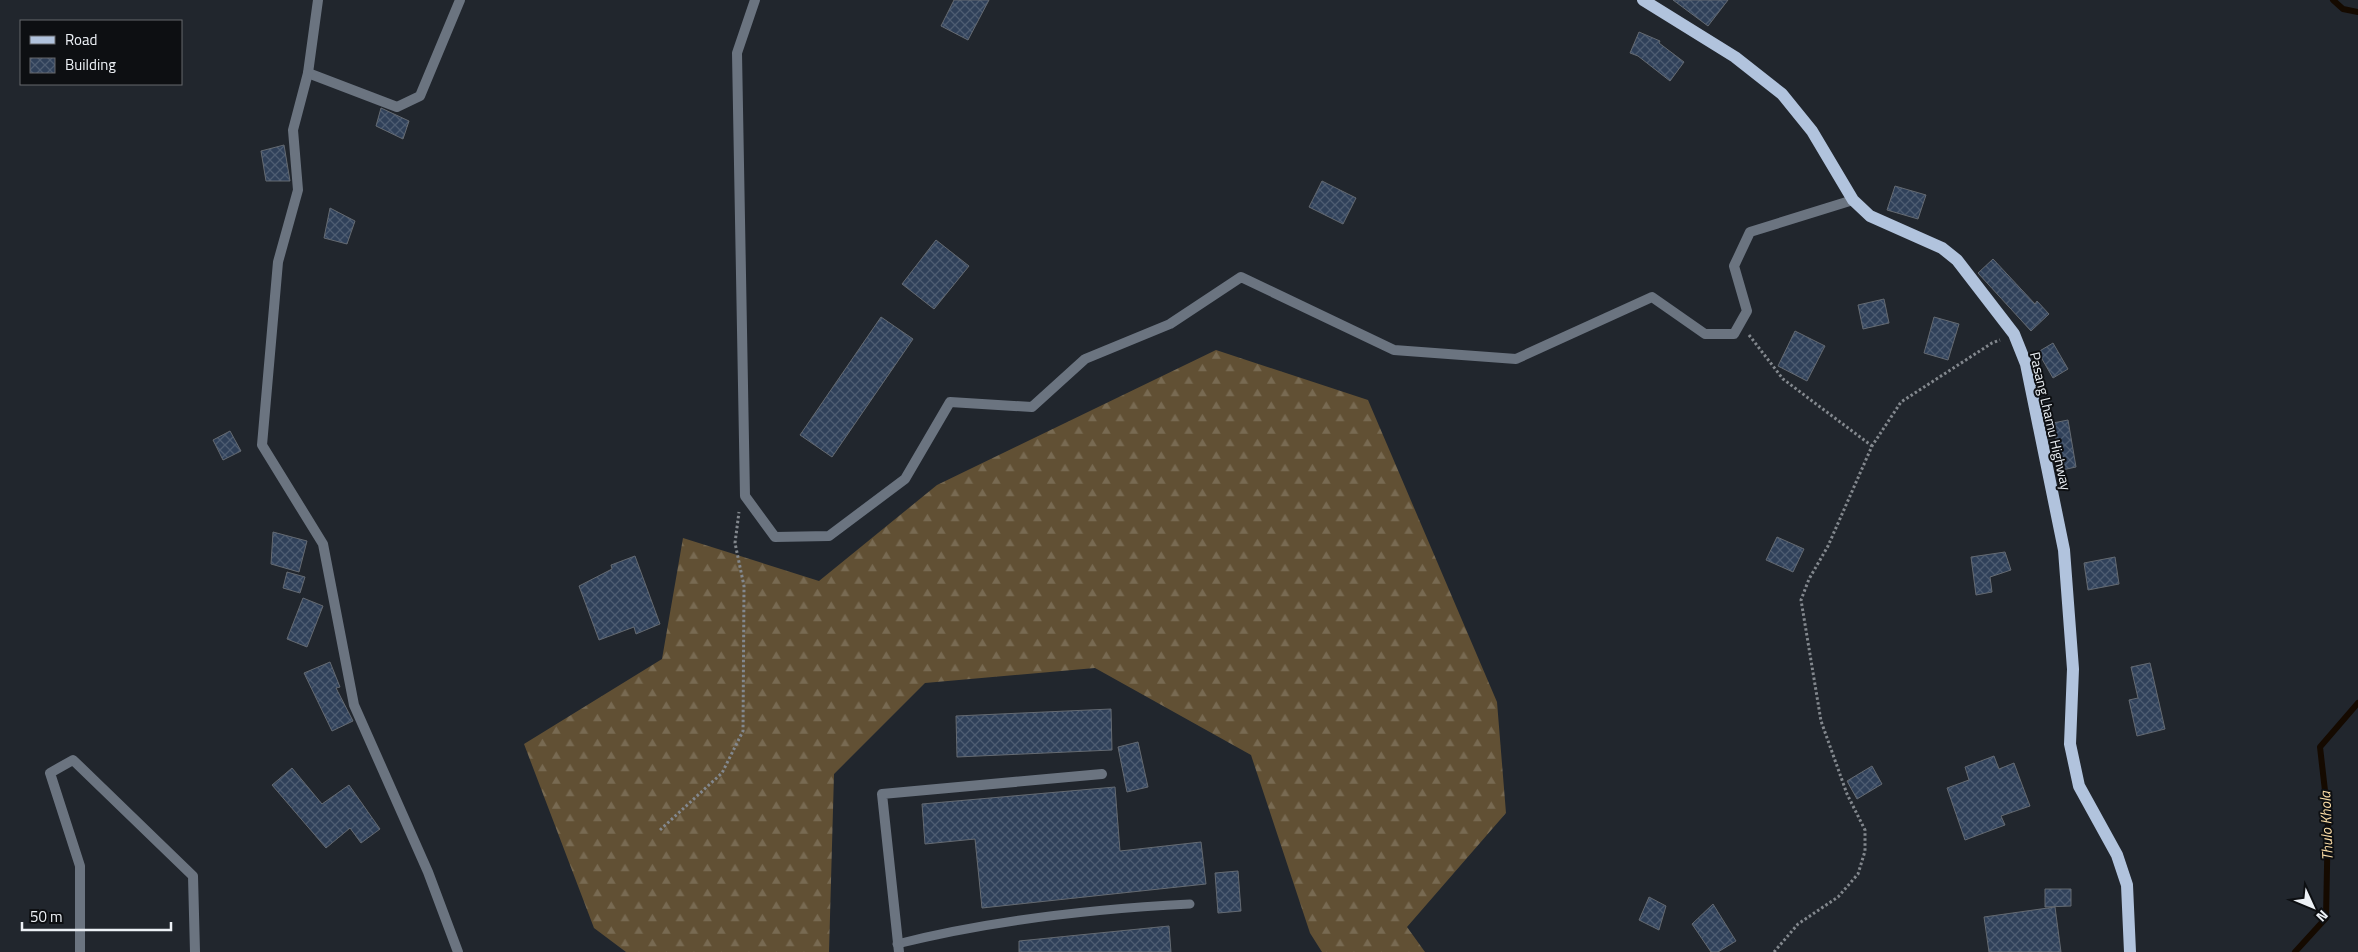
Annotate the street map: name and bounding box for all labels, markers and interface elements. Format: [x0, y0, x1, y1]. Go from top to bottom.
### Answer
legend [20, 20, 182, 85]
text: Road [65, 28, 97, 51]
text: Building [65, 53, 116, 76]
street label: Pasang Lhamu Highway [2025, 350, 2077, 493]
water label: Thulo Khola [2313, 789, 2339, 861]
north arrow [2288, 882, 2338, 932]
scale bar [22, 900, 171, 932]
text: 50 m [30, 905, 63, 928]
text: N [2312, 906, 2334, 927]

